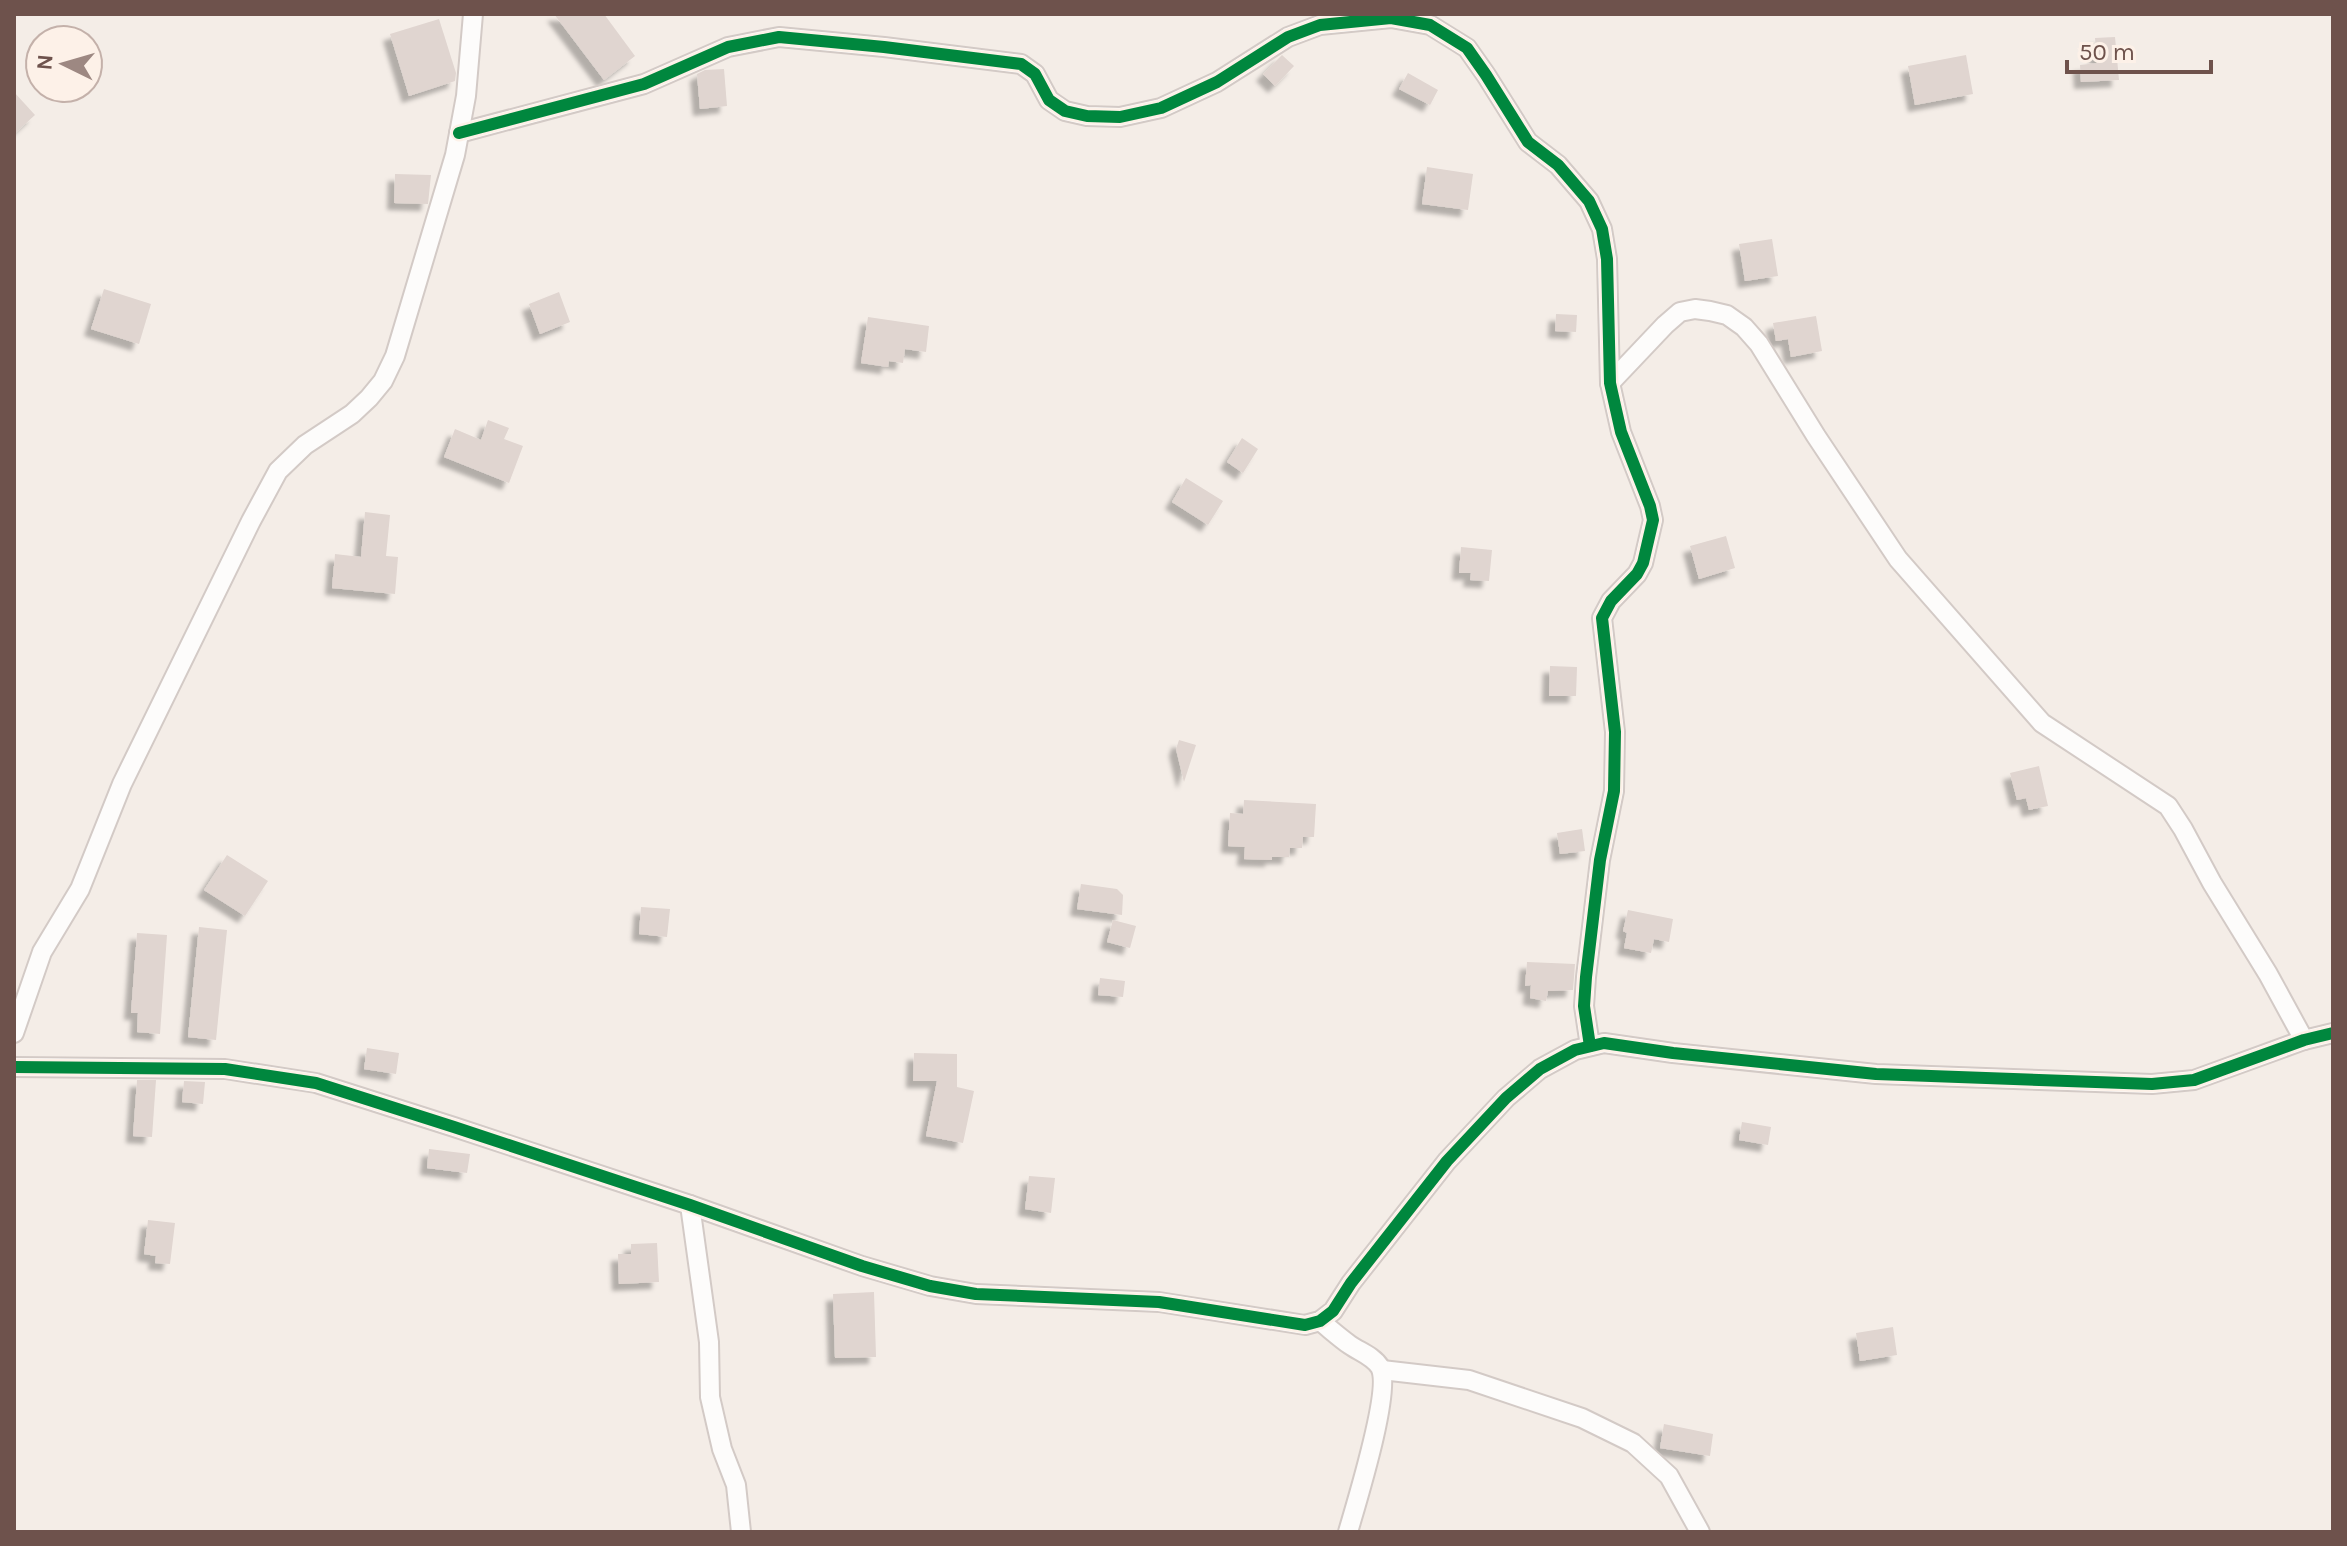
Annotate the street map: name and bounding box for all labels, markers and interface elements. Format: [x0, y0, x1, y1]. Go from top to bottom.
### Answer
north arrow [24, 24, 104, 104]
scale bar [2067, 24, 2211, 74]
text: 50 m [2079, 38, 2135, 66]
text: N [31, 53, 59, 71]

